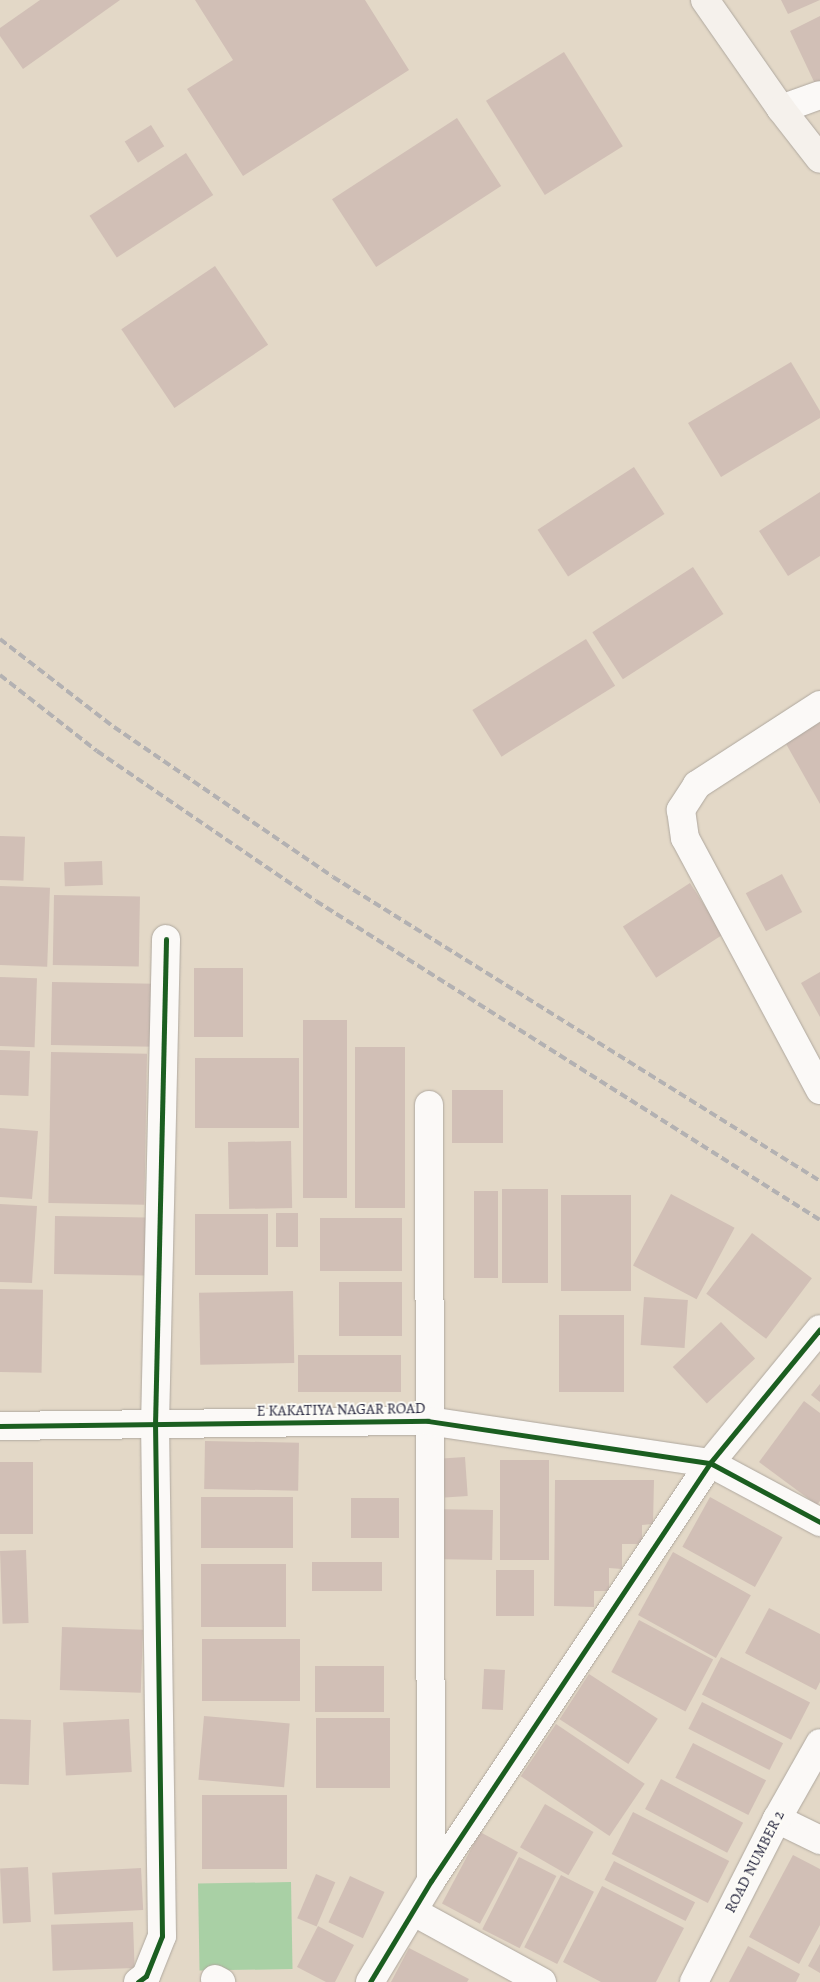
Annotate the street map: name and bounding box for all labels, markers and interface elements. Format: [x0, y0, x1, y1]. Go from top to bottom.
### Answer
street label: E KAKATIYA NAGAR ROAD [256, 1400, 426, 1420]
street label: ROAD NUMBER 2 [721, 1808, 789, 1916]

